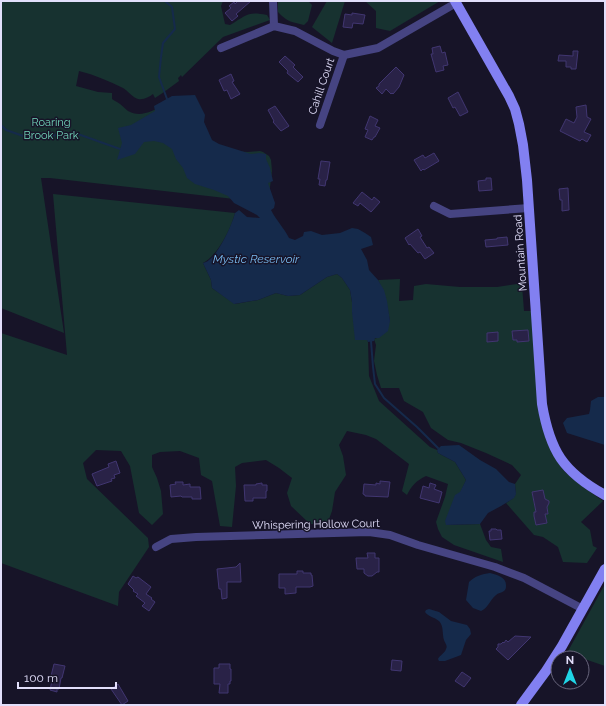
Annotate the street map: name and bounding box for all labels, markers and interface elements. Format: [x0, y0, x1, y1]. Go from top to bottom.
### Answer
street label: Cahill Court [306, 56, 337, 116]
park label: Roaring Brook Park [23, 116, 79, 142]
street label: Mountain Road [511, 214, 530, 292]
water label: Mystic Reservoir [213, 252, 300, 266]
street label: Whispering Hollow Court [252, 517, 380, 532]
north arrow [550, 650, 590, 690]
text: N [566, 654, 574, 667]
scale bar [18, 664, 116, 690]
text: 100 m [24, 671, 58, 685]

